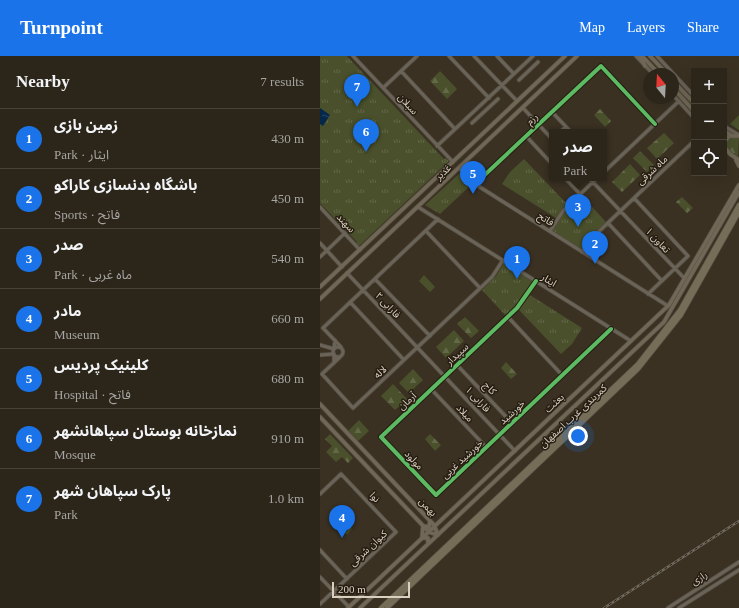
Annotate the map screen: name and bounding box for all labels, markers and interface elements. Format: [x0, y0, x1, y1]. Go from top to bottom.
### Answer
text: Turnpoint [20, 17, 103, 38]
text: Map [579, 20, 605, 35]
text: Layers [627, 20, 665, 35]
text: Share [687, 20, 719, 35]
north arrow [643, 68, 679, 104]
map controls [691, 68, 727, 176]
button: + [691, 68, 727, 104]
text: Nearby [16, 72, 70, 91]
text: 7 results [260, 74, 304, 89]
pin: 7 [344, 74, 370, 107]
street label: سبلان [396, 91, 420, 117]
button: − [691, 104, 727, 140]
street label: رزم [524, 111, 542, 129]
text: زمین بازی [54, 117, 118, 133]
pin: 6 [353, 119, 379, 152]
popup [549, 129, 607, 181]
text: 1 [26, 131, 32, 146]
text: 430 m [271, 131, 304, 146]
text: صدر [563, 139, 593, 155]
button: locate [691, 140, 727, 176]
text: Park · ایثار [54, 147, 109, 162]
street label: ماه شرقی [634, 153, 670, 188]
pin: 5 [460, 161, 486, 194]
street label: غدیر [432, 162, 454, 183]
text: Park [563, 163, 587, 178]
text: باشگاه بدنسازی کاراکو [54, 177, 197, 193]
text: 2 [26, 191, 32, 206]
text: 450 m [271, 191, 304, 206]
pin: 3 [565, 194, 591, 227]
text: Sports · فاتح [54, 207, 120, 222]
street label: فاتح [535, 210, 557, 230]
street label: سهند [335, 211, 358, 235]
street label: تعاون ۱ [643, 225, 673, 256]
pin: 2 [582, 231, 608, 264]
text: صدر [54, 237, 83, 253]
pin: 1 [504, 246, 530, 279]
text: 3 [26, 251, 32, 266]
text: 540 m [271, 251, 304, 266]
text: Park · ماه غربی [54, 267, 132, 282]
street label: ایثار [538, 271, 559, 290]
street label: فارابی ۲ [373, 290, 403, 321]
text: مادر [54, 303, 81, 319]
text: 4 [26, 311, 32, 326]
text: 660 m [271, 311, 304, 326]
text: Museum [54, 327, 100, 342]
street label: سپیدار [443, 341, 471, 369]
text: کلینیک پردیس [54, 357, 148, 373]
street label: لاله [371, 363, 389, 381]
text: 5 [26, 371, 32, 386]
text: 680 m [271, 371, 304, 386]
street label: کاج [480, 379, 499, 399]
street label: کمربندی غرب اصفهان [537, 381, 610, 451]
street label: فارابی ۱ [463, 384, 493, 415]
text: Hospital · فاتح [54, 387, 131, 402]
street label: آرمان [396, 389, 420, 413]
street label: بعثت [542, 391, 566, 415]
street label: خورشید [497, 397, 528, 427]
street label: میلاد [454, 402, 476, 424]
text: نمازخانه بوستان سپاهانشهر [54, 423, 237, 439]
your location [568, 426, 588, 446]
text: 6 [26, 431, 32, 446]
text: 910 m [271, 431, 304, 446]
street label: خورشید غربی [439, 437, 486, 482]
text: Mosque [54, 447, 96, 462]
street label: مولود [402, 448, 426, 473]
text: پارک سپاهان شهر [54, 483, 171, 499]
street label: نوا [367, 490, 383, 505]
text: 7 [26, 491, 32, 506]
text: 1.0 km [268, 491, 304, 506]
street label: بهمن [417, 496, 439, 519]
pin: 4 [329, 505, 355, 538]
text: Park [54, 507, 78, 522]
street label: کیوان شرقی [347, 527, 390, 569]
street label: رازی [689, 569, 710, 588]
scale bar [332, 580, 410, 599]
text: 200 m [338, 583, 366, 595]

